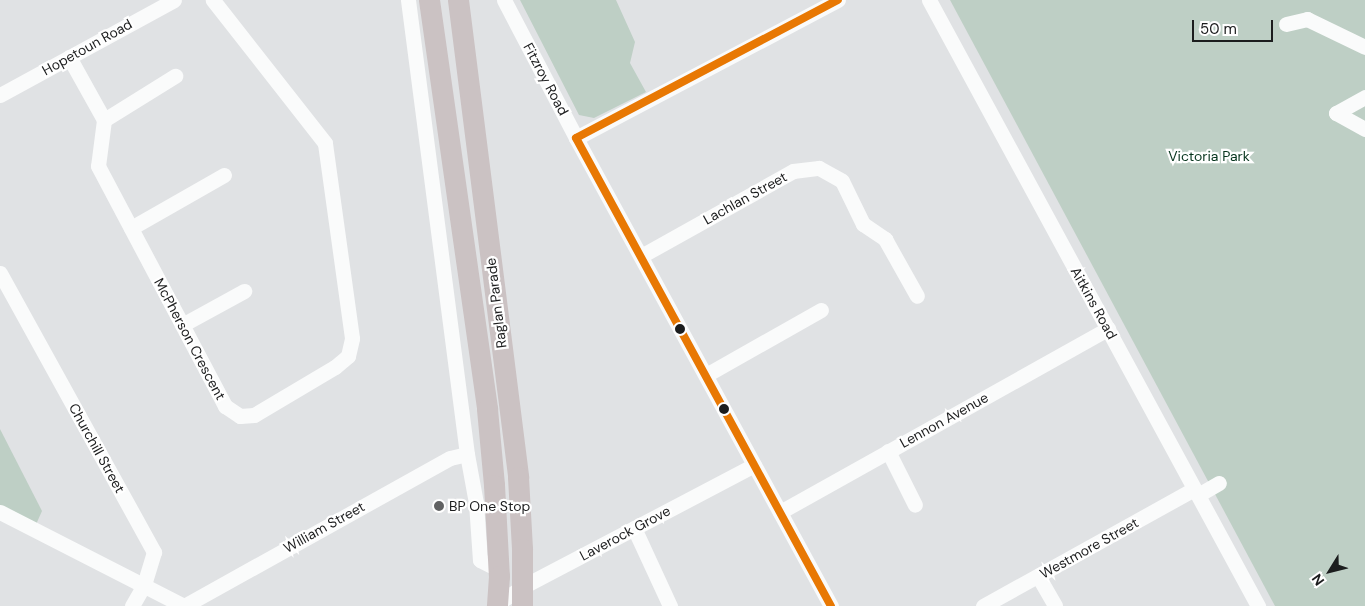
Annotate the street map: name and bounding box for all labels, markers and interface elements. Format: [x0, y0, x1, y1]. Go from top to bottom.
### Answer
scale bar [1195, 10, 1276, 42]
street label: Hopetoun Road [39, 15, 135, 79]
text: 50 m [1200, 19, 1237, 39]
street label: Fitzroy Road [520, 40, 572, 118]
park label: Victoria Park [1168, 148, 1250, 164]
street label: Lachlan Street [700, 168, 790, 228]
street label: Raglan Parade [482, 257, 510, 349]
street label: Aitkins Road [1067, 264, 1121, 342]
street label: McPherson Crescent [151, 275, 229, 403]
unlabelled marker [675, 324, 685, 334]
street label: Lennon Avenue [897, 389, 991, 451]
street label: Churchill Street [65, 400, 129, 496]
unlabelled marker [719, 404, 729, 414]
street label: William Street [281, 498, 367, 556]
place label: BP One Stop [449, 498, 530, 514]
marker: BP One Stop [433, 500, 445, 512]
street label: Laverock Grove [577, 502, 673, 564]
street label: Westmore Street [1037, 514, 1141, 582]
north arrow [1305, 546, 1355, 596]
text: N [1308, 570, 1328, 589]

